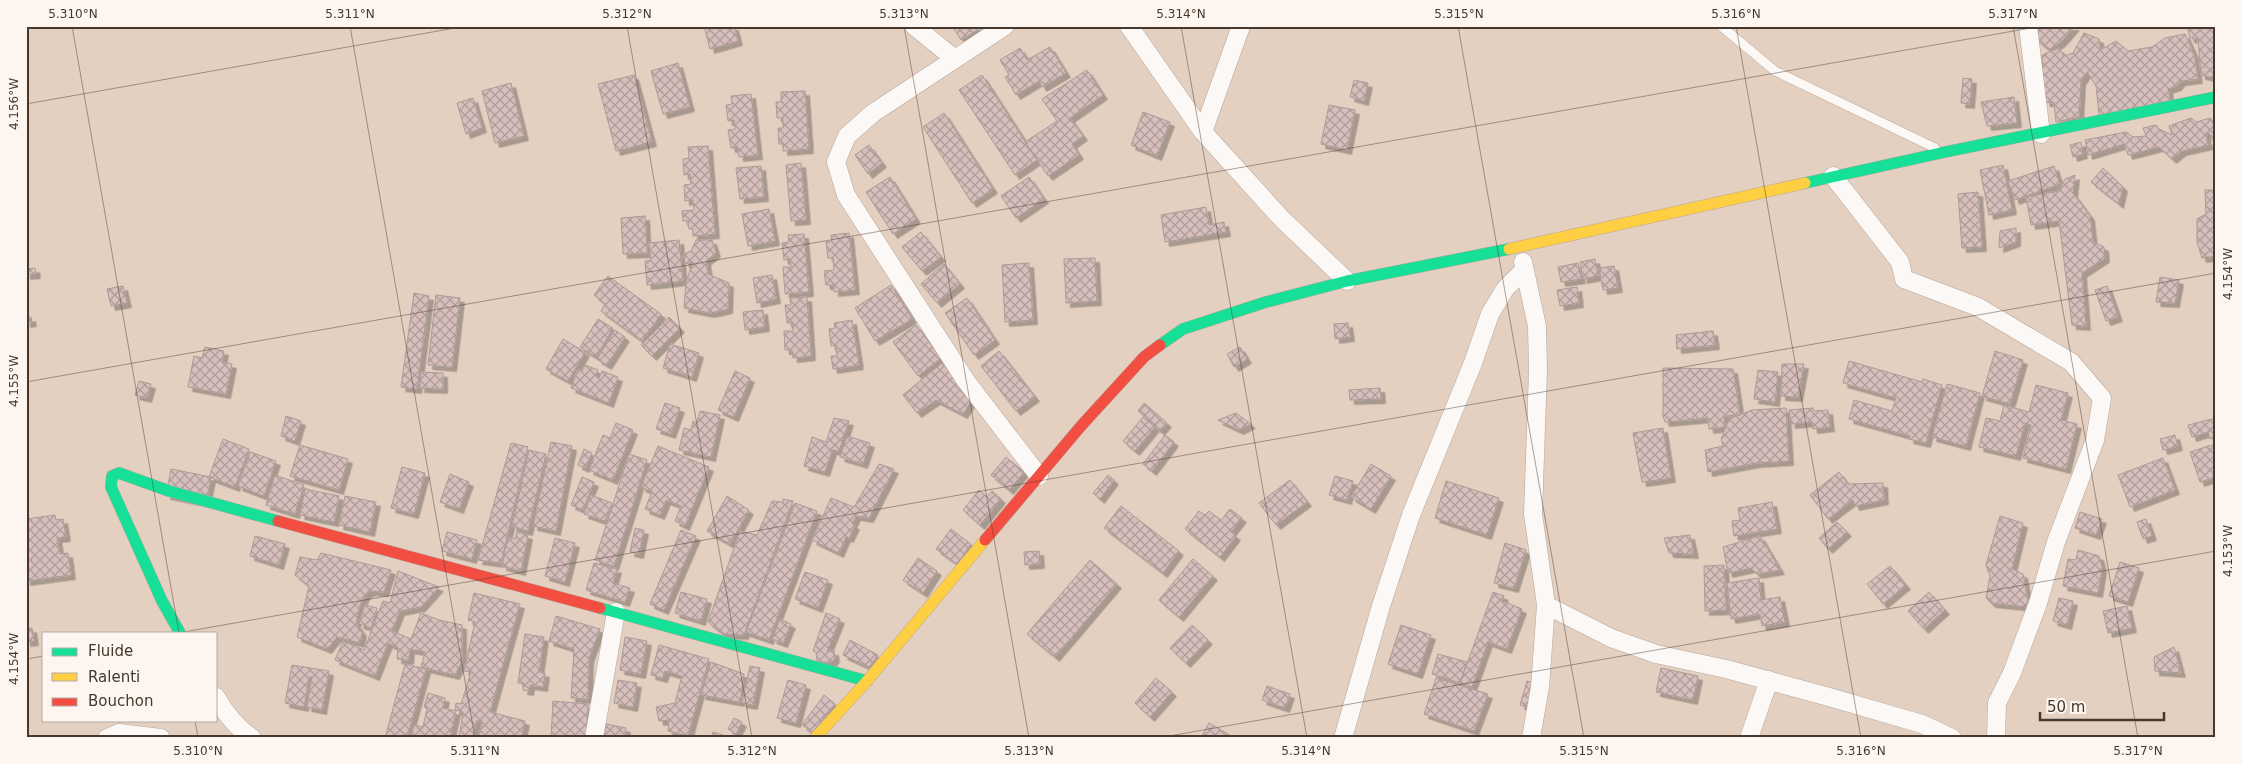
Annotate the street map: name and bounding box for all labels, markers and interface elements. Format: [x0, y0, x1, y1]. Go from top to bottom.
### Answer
text: 5.310°N [48, 7, 98, 21]
text: 5.311°N [325, 7, 375, 21]
text: 5.312°N [602, 7, 652, 21]
text: 5.313°N [879, 7, 929, 21]
text: 5.314°N [1156, 7, 1206, 21]
text: 5.315°N [1434, 7, 1484, 21]
text: 5.316°N [1711, 7, 1761, 21]
text: 5.317°N [1988, 7, 2038, 21]
text: 4.156°W [7, 78, 21, 130]
text: 4.154°W [2221, 248, 2235, 300]
text: 4.155°W [7, 355, 21, 407]
text: 4.153°W [2221, 525, 2235, 577]
legend [42, 632, 218, 722]
text: 4.154°W [7, 633, 21, 685]
text: Fluide [88, 642, 133, 660]
text: Ralenti [88, 668, 140, 686]
scale bar [2040, 689, 2163, 721]
text: Bouchon [88, 692, 153, 710]
text: 50 m [2047, 698, 2085, 716]
text: 5.310°N [173, 744, 223, 758]
text: 5.311°N [450, 744, 500, 758]
text: 5.312°N [727, 744, 777, 758]
text: 5.313°N [1004, 744, 1054, 758]
text: 5.314°N [1281, 744, 1331, 758]
text: 5.315°N [1559, 744, 1609, 758]
text: 5.316°N [1836, 744, 1886, 758]
text: 5.317°N [2113, 744, 2163, 758]

